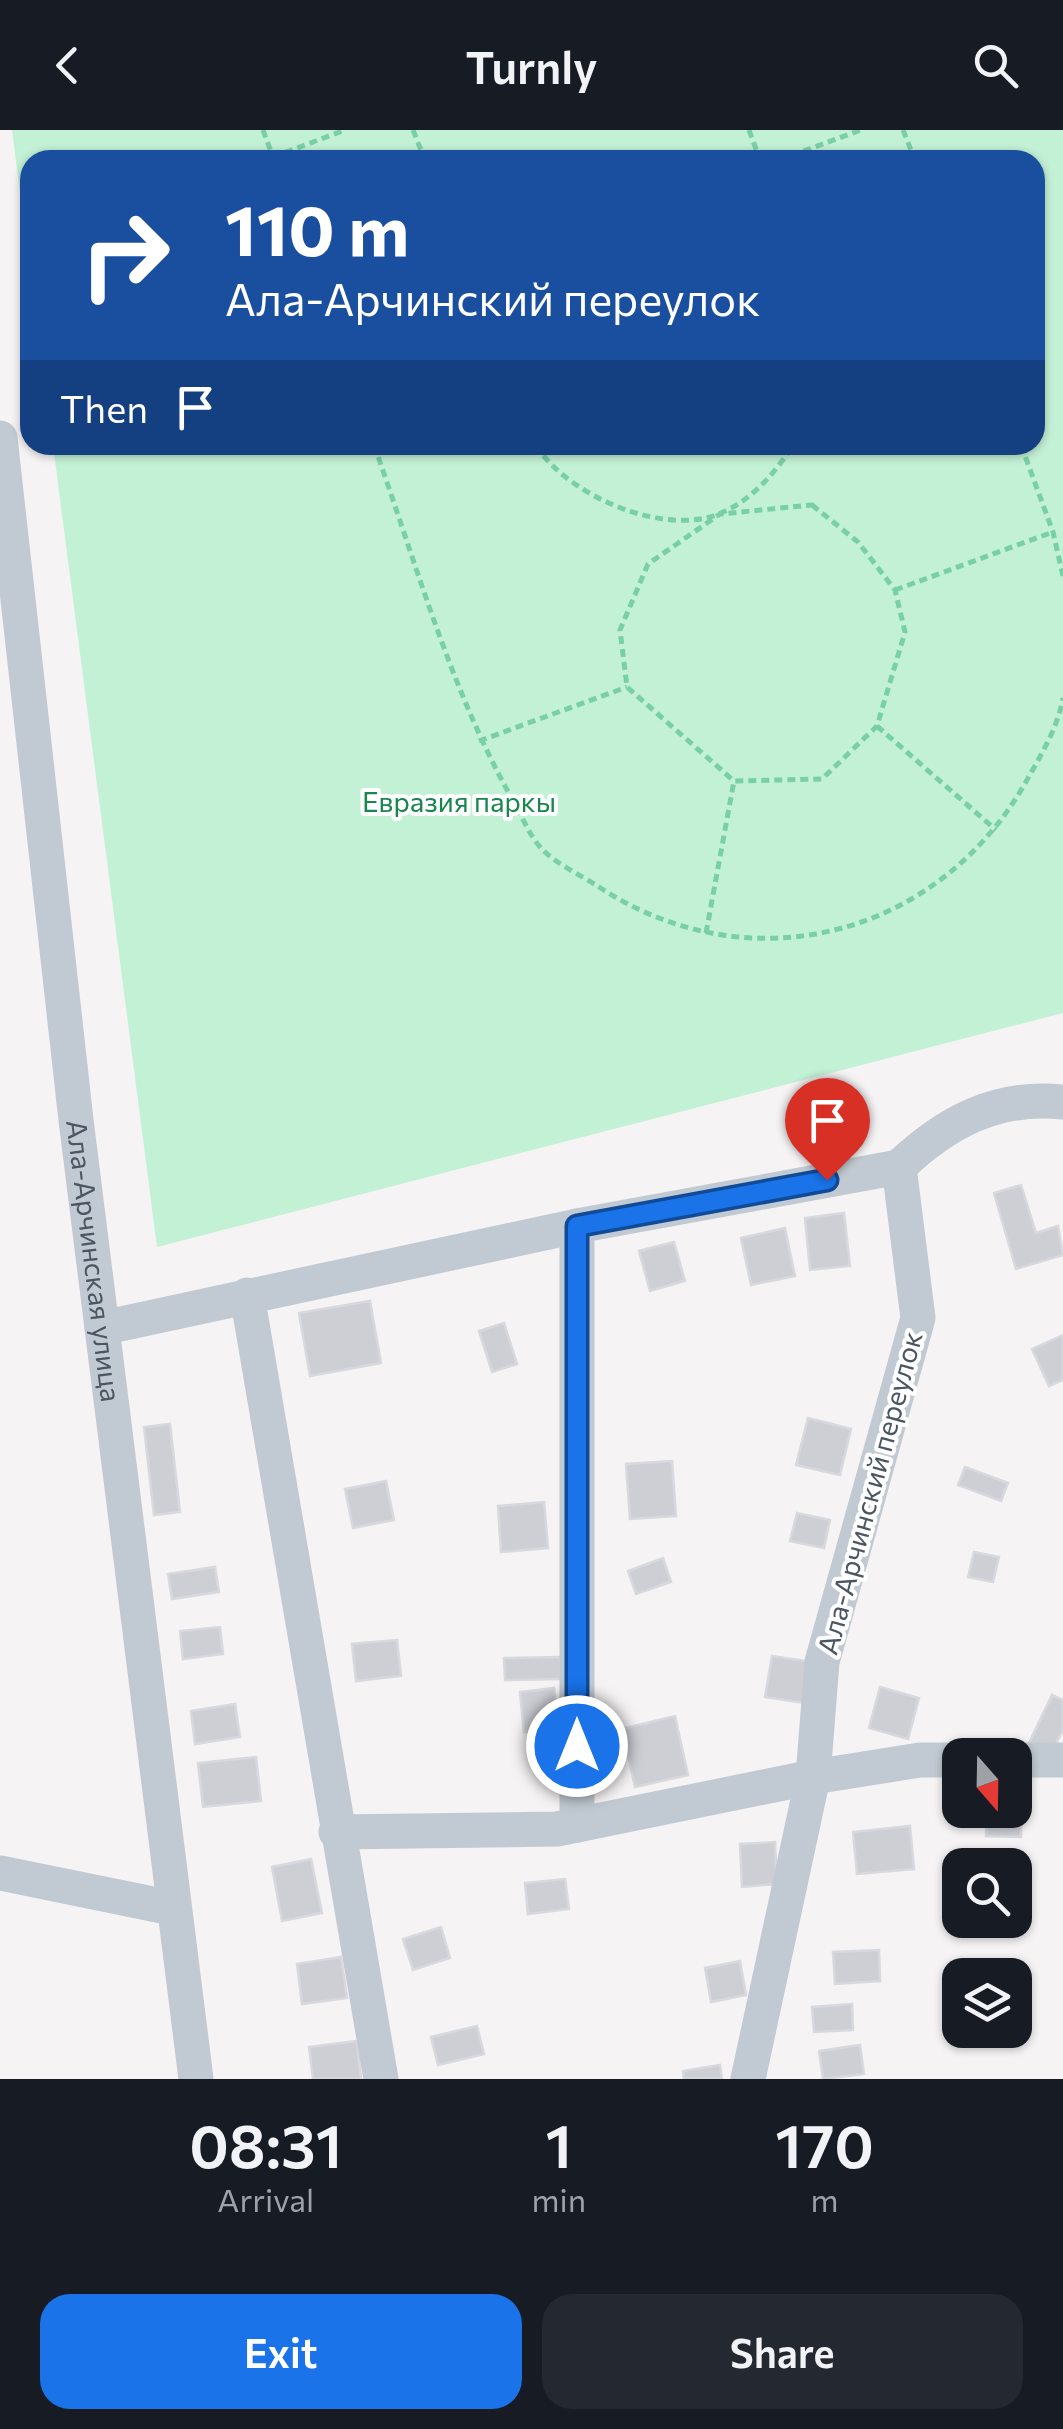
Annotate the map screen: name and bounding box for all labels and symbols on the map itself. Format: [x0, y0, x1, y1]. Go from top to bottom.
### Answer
park label: Евразия паркы [362, 784, 556, 818]
pin [785, 1078, 870, 1181]
street label: Ала-Арчинская улица [60, 1118, 129, 1404]
street label: Ала-Арчинский переулок [810, 1327, 929, 1658]
position arrow [525, 1694, 629, 1798]
north arrow [942, 1738, 1032, 1828]

